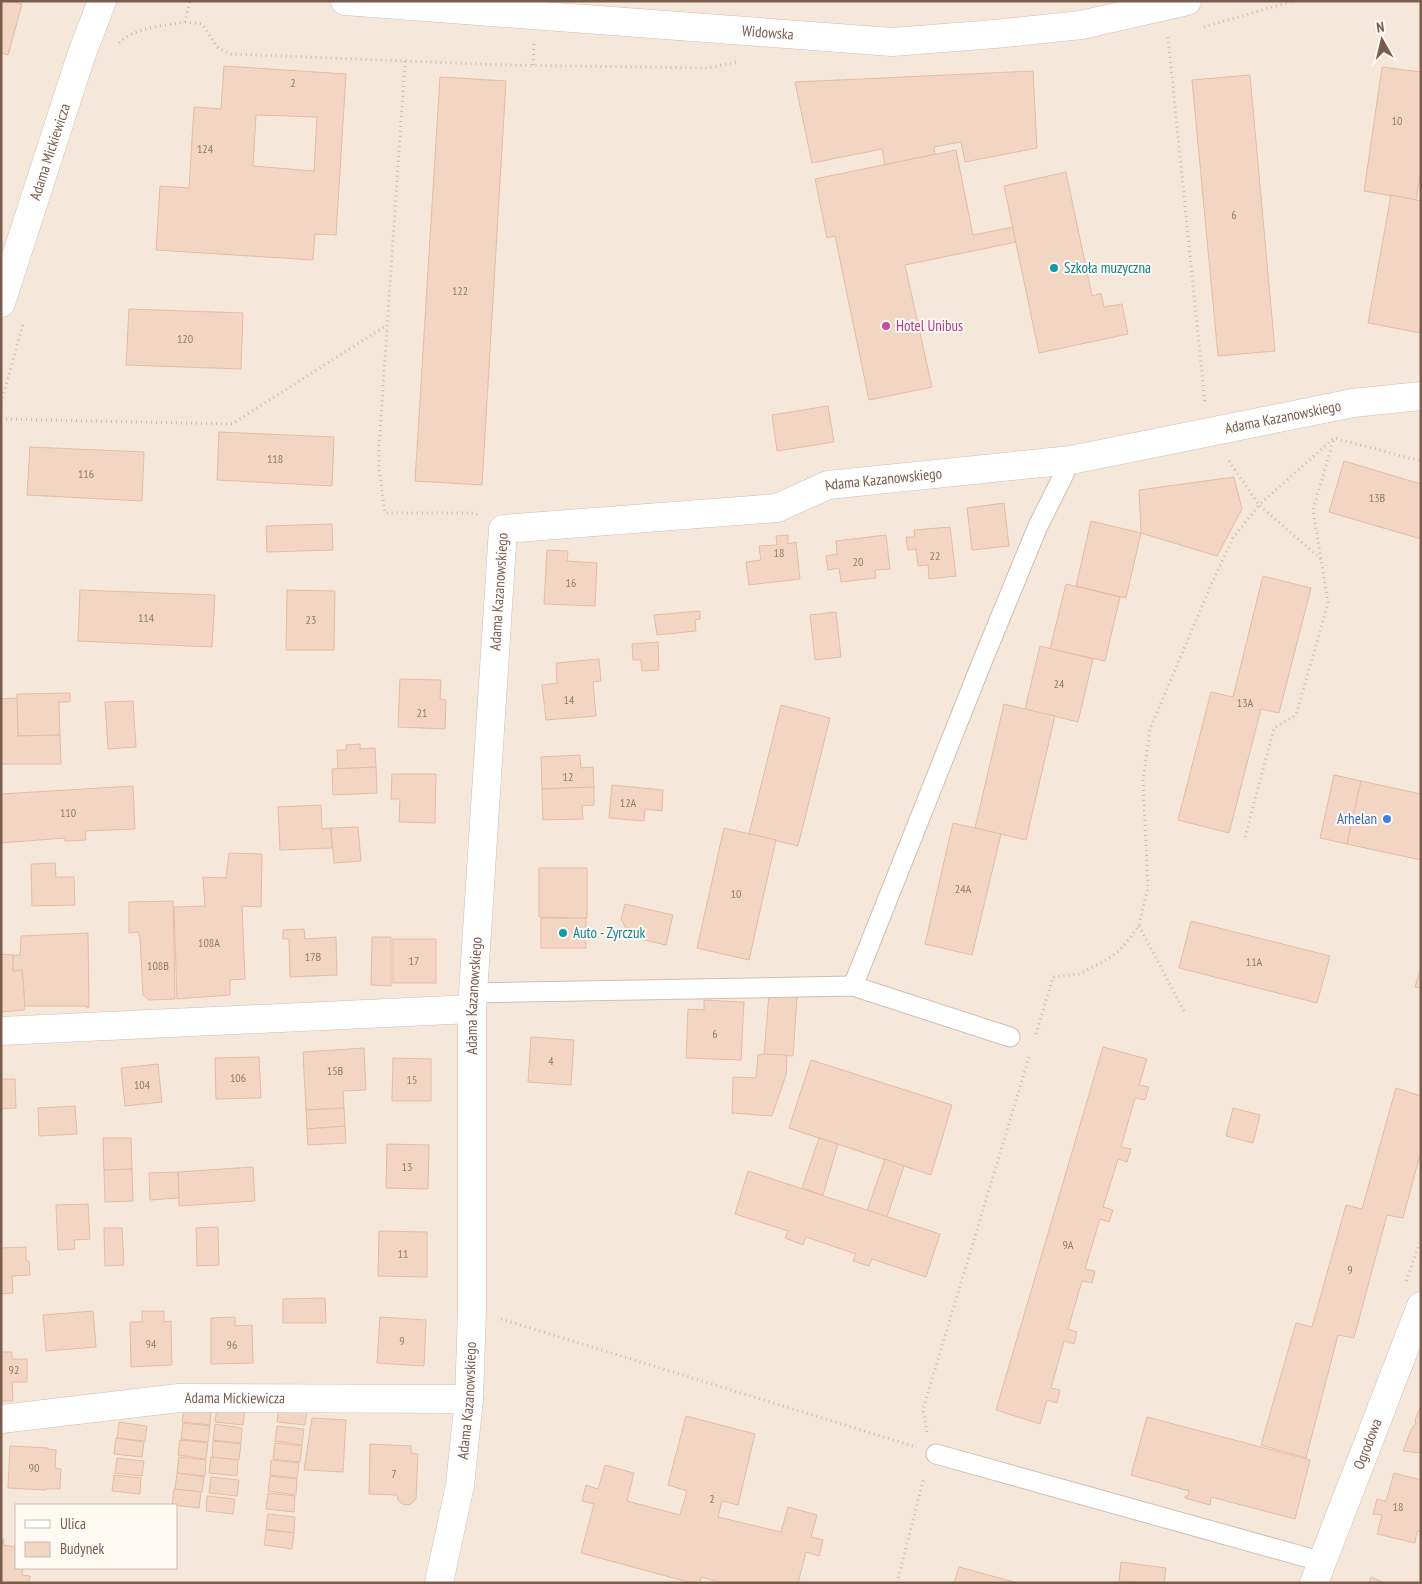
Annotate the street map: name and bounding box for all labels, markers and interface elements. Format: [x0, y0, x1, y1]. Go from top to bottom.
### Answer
north arrow [1357, 15, 1407, 65]
text: N [1375, 18, 1385, 37]
street label: Widowska [741, 21, 794, 44]
house number: 2 [290, 75, 296, 90]
street label: Adama Mickiewicza [25, 101, 74, 202]
house number: 10 [1392, 113, 1402, 128]
house number: 124 [197, 141, 214, 156]
house number: 6 [1231, 207, 1237, 222]
place label: Szkoła muzyczna [1064, 258, 1151, 277]
marker: Szkoła muzyczna [1048, 262, 1060, 274]
house number: 122 [452, 283, 468, 298]
place label: Hotel Unibus [896, 316, 963, 335]
marker: Hotel Unibus [880, 320, 892, 332]
house number: 120 [177, 331, 193, 346]
street label: Adama Kazanowskiego [1223, 396, 1343, 438]
house number: 118 [267, 451, 283, 466]
street label: Adama Kazanowskiego [821, 463, 943, 495]
house number: 116 [78, 466, 94, 481]
house number: 13B [1369, 490, 1386, 505]
street label: Adama Kazanowskiego [485, 532, 512, 651]
house number: 18 [774, 545, 784, 560]
house number: 22 [930, 548, 940, 563]
house number: 20 [853, 554, 863, 569]
house number: 16 [566, 575, 576, 590]
house number: 114 [138, 610, 155, 625]
house number: 23 [306, 612, 316, 627]
house number: 24 [1054, 676, 1065, 691]
house number: 14 [564, 692, 575, 707]
house number: 13A [1237, 695, 1254, 710]
house number: 21 [417, 705, 427, 720]
house number: 12 [563, 769, 573, 784]
house number: 12A [620, 795, 637, 810]
house number: 110 [60, 805, 76, 820]
place label: Arhelan [1337, 809, 1377, 828]
marker: Arhelan [1381, 813, 1393, 825]
house number: 24A [955, 881, 972, 896]
house number: 10 [731, 886, 741, 901]
place label: Auto - Zyrczuk [573, 923, 646, 942]
marker: Auto - Zyrczuk [557, 927, 569, 939]
house number: 108A [198, 935, 220, 950]
street label: Adama Kazanowskiego [462, 936, 486, 1055]
house number: 17B [305, 949, 322, 964]
house number: 17 [409, 953, 419, 968]
house number: 11A [1246, 954, 1263, 969]
house number: 108B [147, 958, 169, 973]
house number: 6 [712, 1026, 718, 1041]
house number: 4 [548, 1053, 554, 1068]
house number: 15B [327, 1063, 344, 1078]
house number: 106 [230, 1070, 246, 1085]
house number: 15 [407, 1072, 417, 1087]
house number: 104 [134, 1077, 151, 1092]
house number: 13 [402, 1159, 412, 1174]
house number: 9A [1062, 1237, 1074, 1252]
house number: 11 [398, 1246, 408, 1261]
house number: 9 [1347, 1262, 1353, 1277]
house number: 9 [399, 1333, 405, 1348]
house number: 94 [146, 1336, 157, 1351]
house number: 96 [227, 1337, 237, 1352]
street label: Adama Kazanowskiego [453, 1341, 480, 1460]
house number: 92 [9, 1362, 19, 1377]
street label: Adama Mickiewicza [184, 1388, 285, 1407]
street label: Ogrodowa [1349, 1416, 1386, 1472]
house number: 90 [29, 1460, 39, 1475]
house number: 7 [391, 1466, 397, 1481]
house number: 2 [709, 1491, 715, 1506]
house number: 18 [1393, 1499, 1403, 1514]
legend [15, 1504, 178, 1569]
text: Ulica [60, 1514, 86, 1533]
text: Budynek [60, 1539, 104, 1558]

